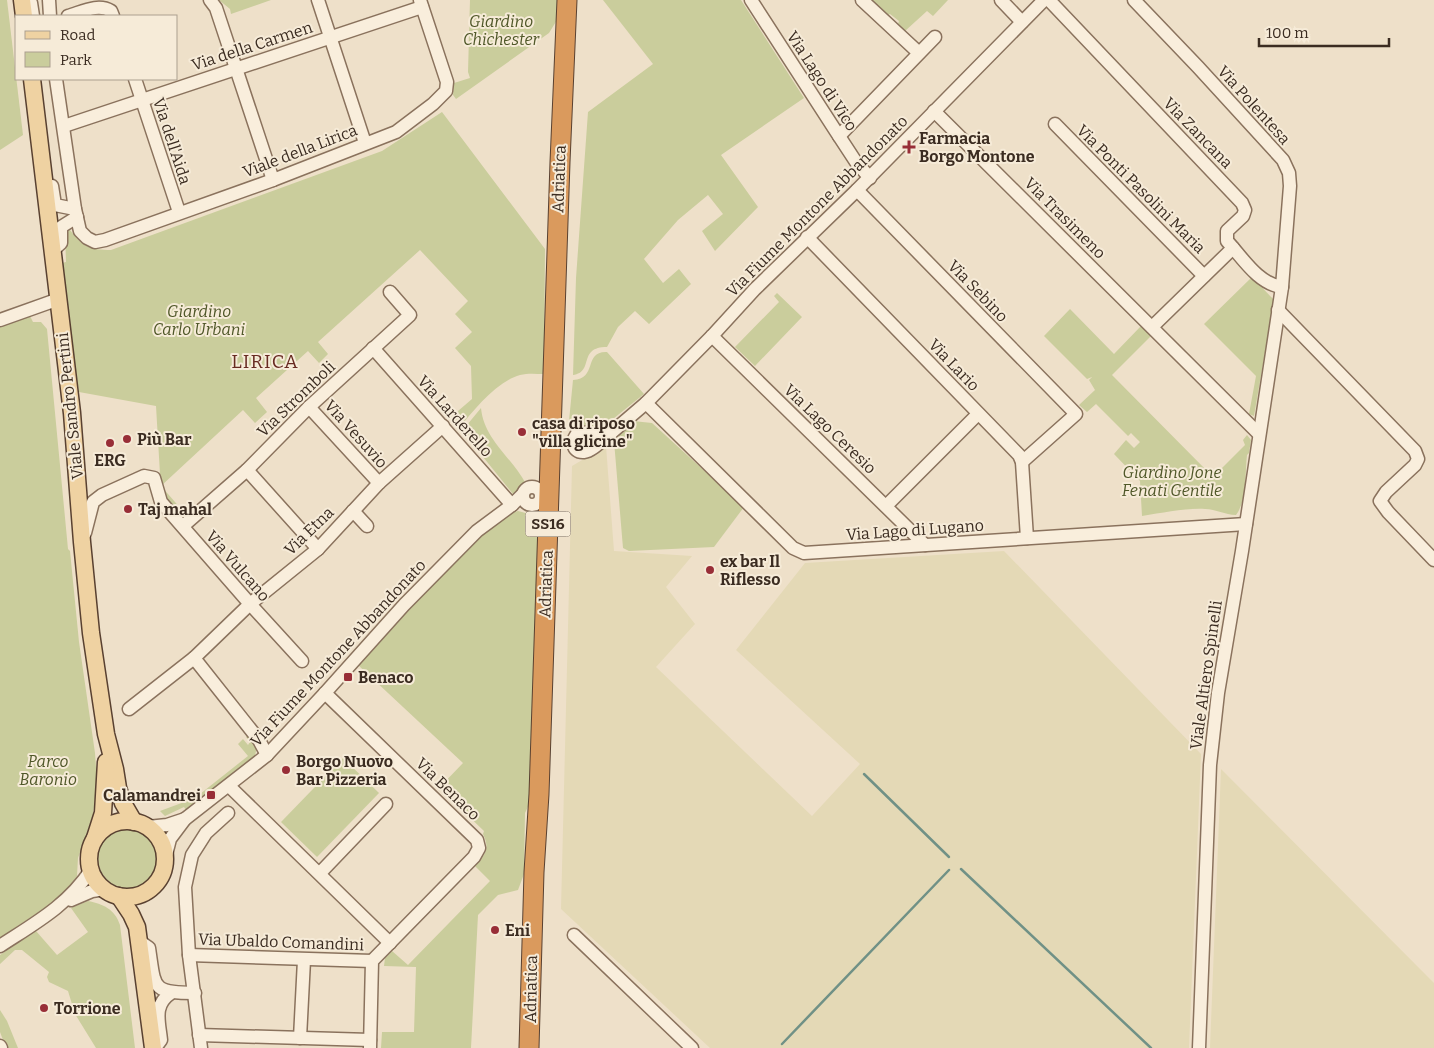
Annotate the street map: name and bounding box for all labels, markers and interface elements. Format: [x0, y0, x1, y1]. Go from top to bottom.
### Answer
park label: Giardino Chichester [463, 12, 540, 49]
legend [15, 15, 178, 80]
scale bar [1259, 15, 1389, 47]
street label: Via della Carmen [189, 18, 315, 74]
text: 100 m [1266, 24, 1309, 42]
text: Road [60, 26, 95, 44]
street label: Via Lago di Vico [783, 28, 861, 134]
text: Park [60, 51, 92, 69]
street label: Via Polentesa [1214, 62, 1295, 149]
street label: Via Zancana [1159, 94, 1237, 173]
street label: Via dell'Aida [149, 95, 195, 187]
street label: Via Fiume Montone Abbandonato [722, 111, 912, 301]
street label: Viale della Lirica [240, 120, 360, 182]
street label: Via Ponti Pasolini Maria [1073, 121, 1210, 258]
place label: Farmacia Borgo Montone [919, 129, 1035, 166]
marker: Farmacia Borgo Montone [903, 141, 915, 153]
street label: Adriatica [548, 144, 570, 213]
street label: Via Trasimeno [1020, 173, 1110, 263]
street label: Via Sebino [944, 256, 1012, 326]
park label: Giardino Carlo Urbani [153, 302, 246, 339]
street label: Viale Sandro Pertini [53, 331, 87, 480]
street label: Via Lario [925, 335, 983, 395]
district label: LIRICA [231, 350, 299, 373]
street label: Via Stromboli [253, 357, 339, 441]
street label: Via Larderello [413, 371, 497, 461]
street label: Via Lago Ceresio [780, 380, 880, 478]
street label: Via Vesuvio [320, 396, 392, 472]
place label: casa di riposo "villa glicine" [532, 414, 635, 451]
marker: casa di riposo "villa glicine" [516, 426, 528, 438]
place label: Più Bar [137, 430, 192, 449]
marker: Più Bar [121, 433, 133, 445]
marker: ERG [104, 437, 116, 449]
place label: ERG [94, 451, 126, 470]
park label: Giardino Jone Fenati Gentile [1122, 463, 1222, 500]
place label: Taj mahal [138, 500, 212, 519]
marker: Taj mahal [122, 503, 134, 515]
street label: Via Etna [280, 503, 338, 559]
road number: SS16 [526, 512, 570, 536]
street label: Via Lago di Lugano [845, 516, 985, 544]
street label: Via Vulcano [202, 527, 274, 605]
street label: Adriatica [535, 549, 557, 618]
place label: ex bar Il Riflesso [720, 552, 780, 589]
street label: Via Fiume Montone Abbandonato [246, 556, 430, 750]
marker: ex bar Il Riflesso [704, 564, 716, 576]
street label: Viale Altiero Spinelli [1186, 599, 1226, 751]
place label: Benaco [358, 668, 414, 687]
marker: Benaco [342, 671, 354, 683]
park label: Parco Baronio [19, 752, 77, 789]
place label: Borgo Nuovo Bar Pizzeria [296, 752, 393, 789]
street label: Via Benaco [412, 754, 484, 824]
marker: Borgo Nuovo Bar Pizzeria [280, 764, 292, 776]
place label: Calamandrei [103, 786, 201, 805]
marker: Calamandrei [205, 789, 217, 801]
place label: Eni [505, 921, 530, 940]
marker: Eni [489, 924, 501, 936]
street label: Via Ubaldo Comandini [198, 930, 364, 954]
street label: Adriatica [521, 955, 541, 1023]
place label: Torrione [54, 999, 121, 1018]
marker: Torrione [38, 1002, 50, 1014]

